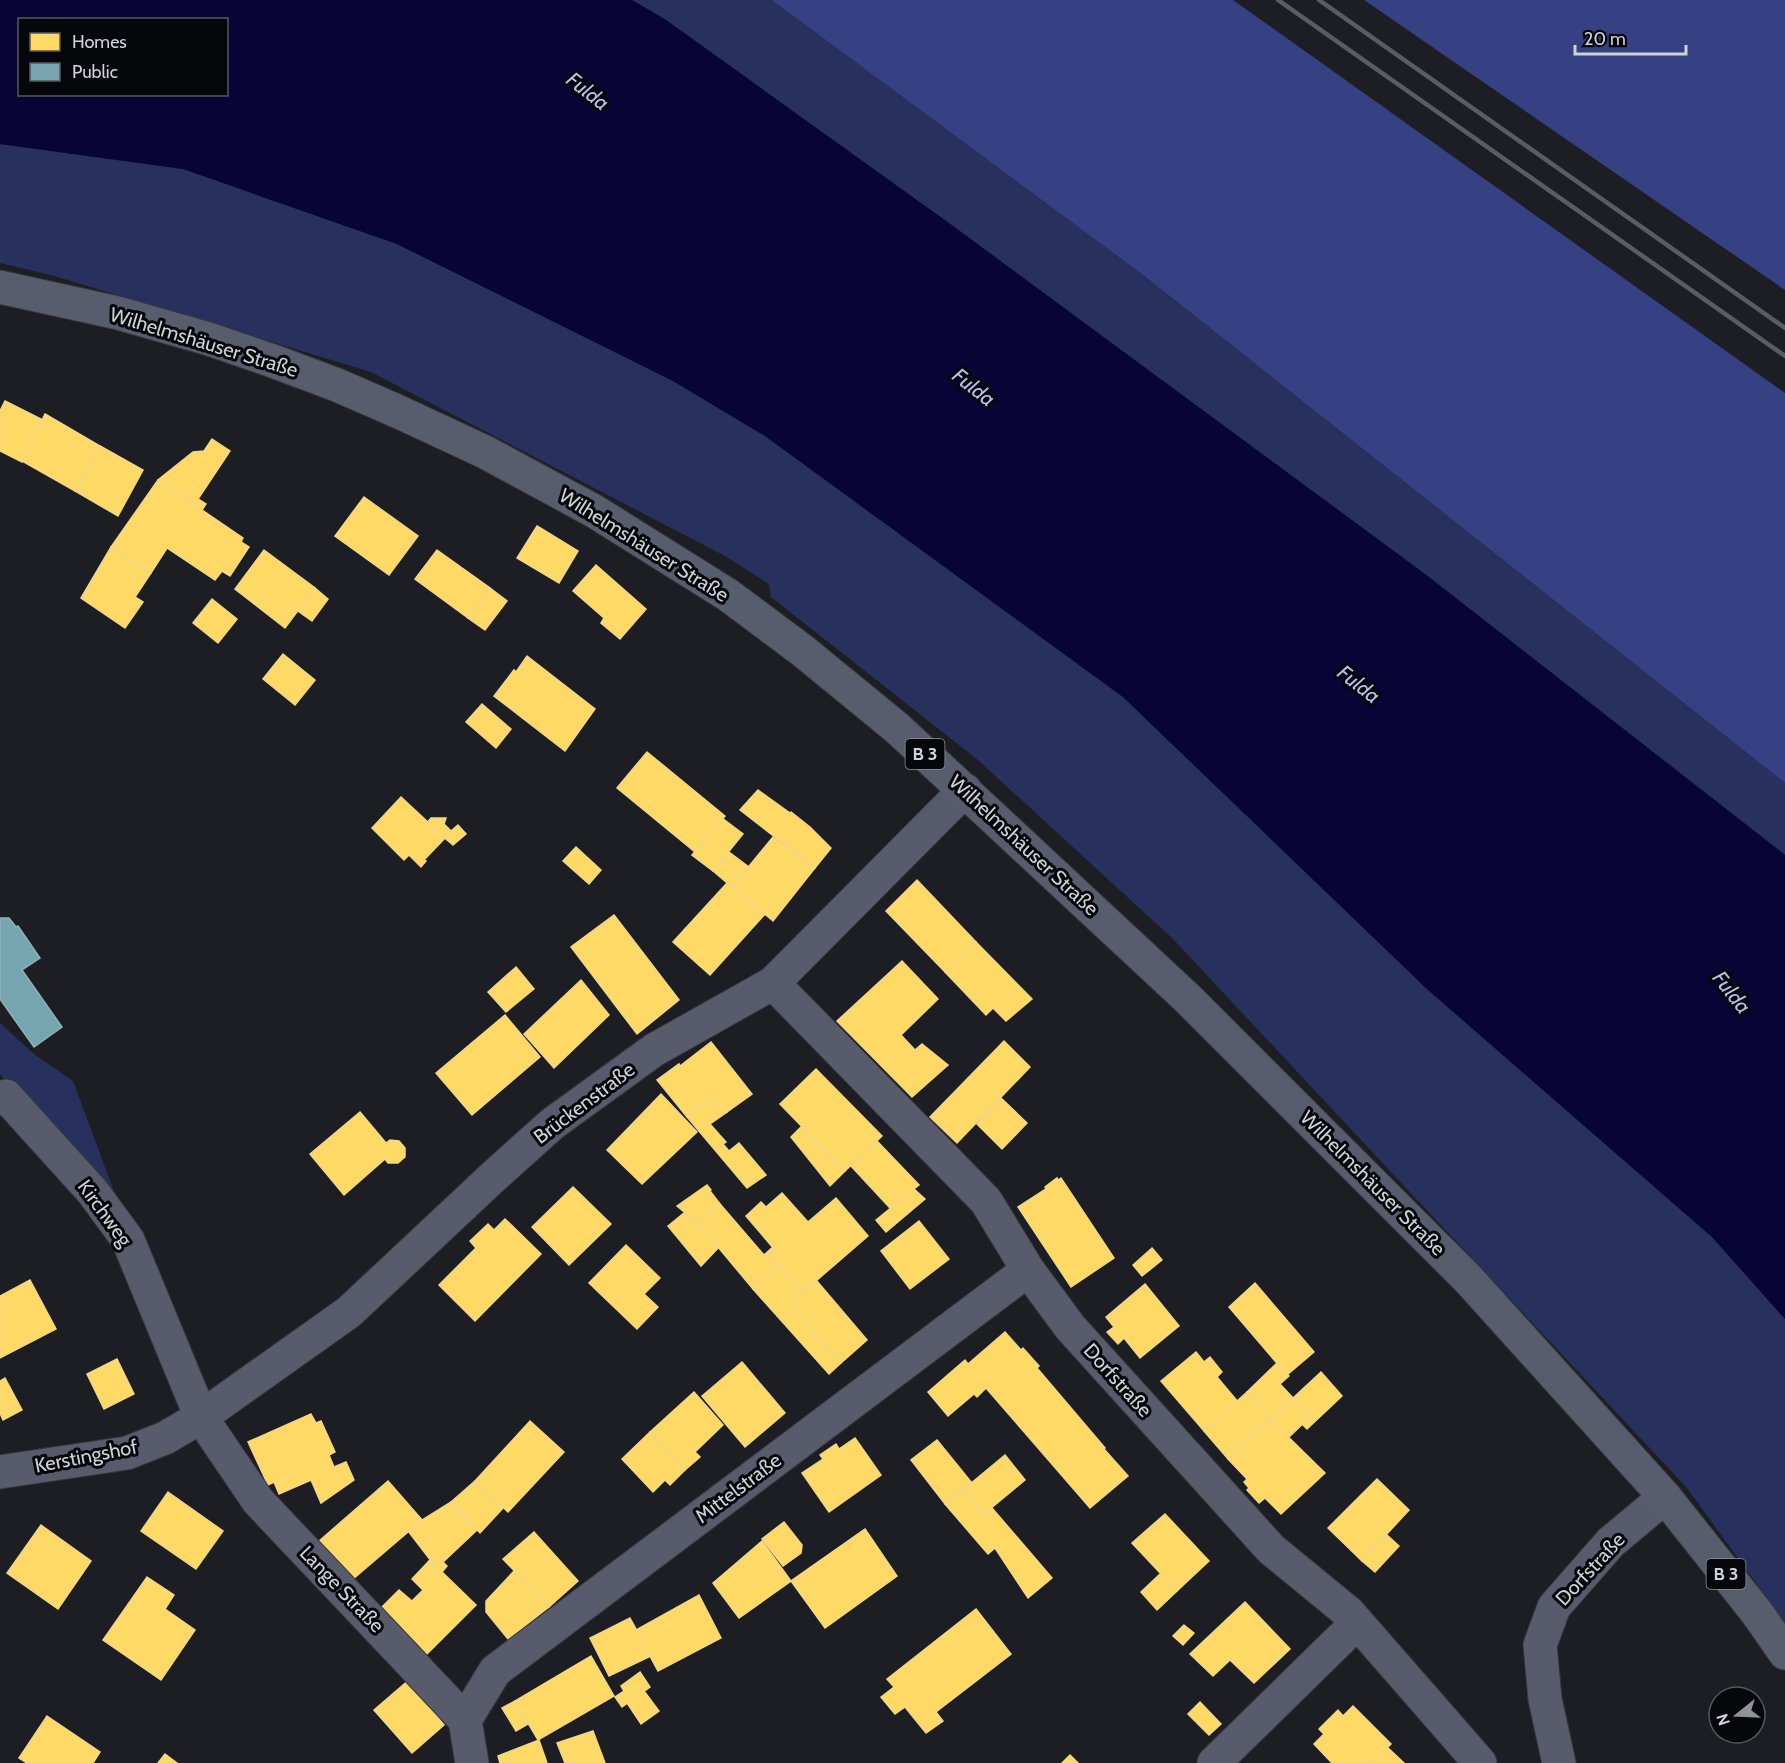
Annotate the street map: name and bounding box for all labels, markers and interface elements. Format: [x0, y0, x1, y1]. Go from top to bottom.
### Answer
legend [18, 18, 228, 96]
scale bar [1575, 18, 1686, 56]
text: 20 m [1584, 28, 1626, 50]
text: Homes [72, 31, 127, 53]
text: Public [72, 61, 118, 83]
water label: Fulda [562, 67, 614, 115]
street label: Wilhelmshäuser Straße [107, 302, 301, 382]
water label: Fulda [948, 363, 1000, 411]
street label: Wilhelmshäuser Straße [555, 483, 733, 607]
water label: Fulda [1333, 660, 1385, 708]
road number: B 3 [906, 739, 944, 769]
street label: Wilhelmshäuser Straße [944, 770, 1104, 920]
water label: Fulda [1708, 966, 1756, 1018]
street label: Brückenstraße [529, 1057, 639, 1149]
street label: Wilhelmshäuser Straße [1295, 1105, 1451, 1261]
street label: Kirchweg [73, 1175, 138, 1252]
street label: Dorfstraße [1079, 1338, 1157, 1422]
street label: Kerstingshof [33, 1434, 140, 1478]
street label: Mittelstraße [690, 1448, 786, 1528]
street label: Dorfstraße [1550, 1528, 1630, 1610]
street label: Lange Straße [295, 1541, 389, 1637]
road number: B 3 [1706, 1559, 1746, 1589]
north arrow [1707, 1685, 1767, 1745]
text: N [1712, 1711, 1734, 1728]

